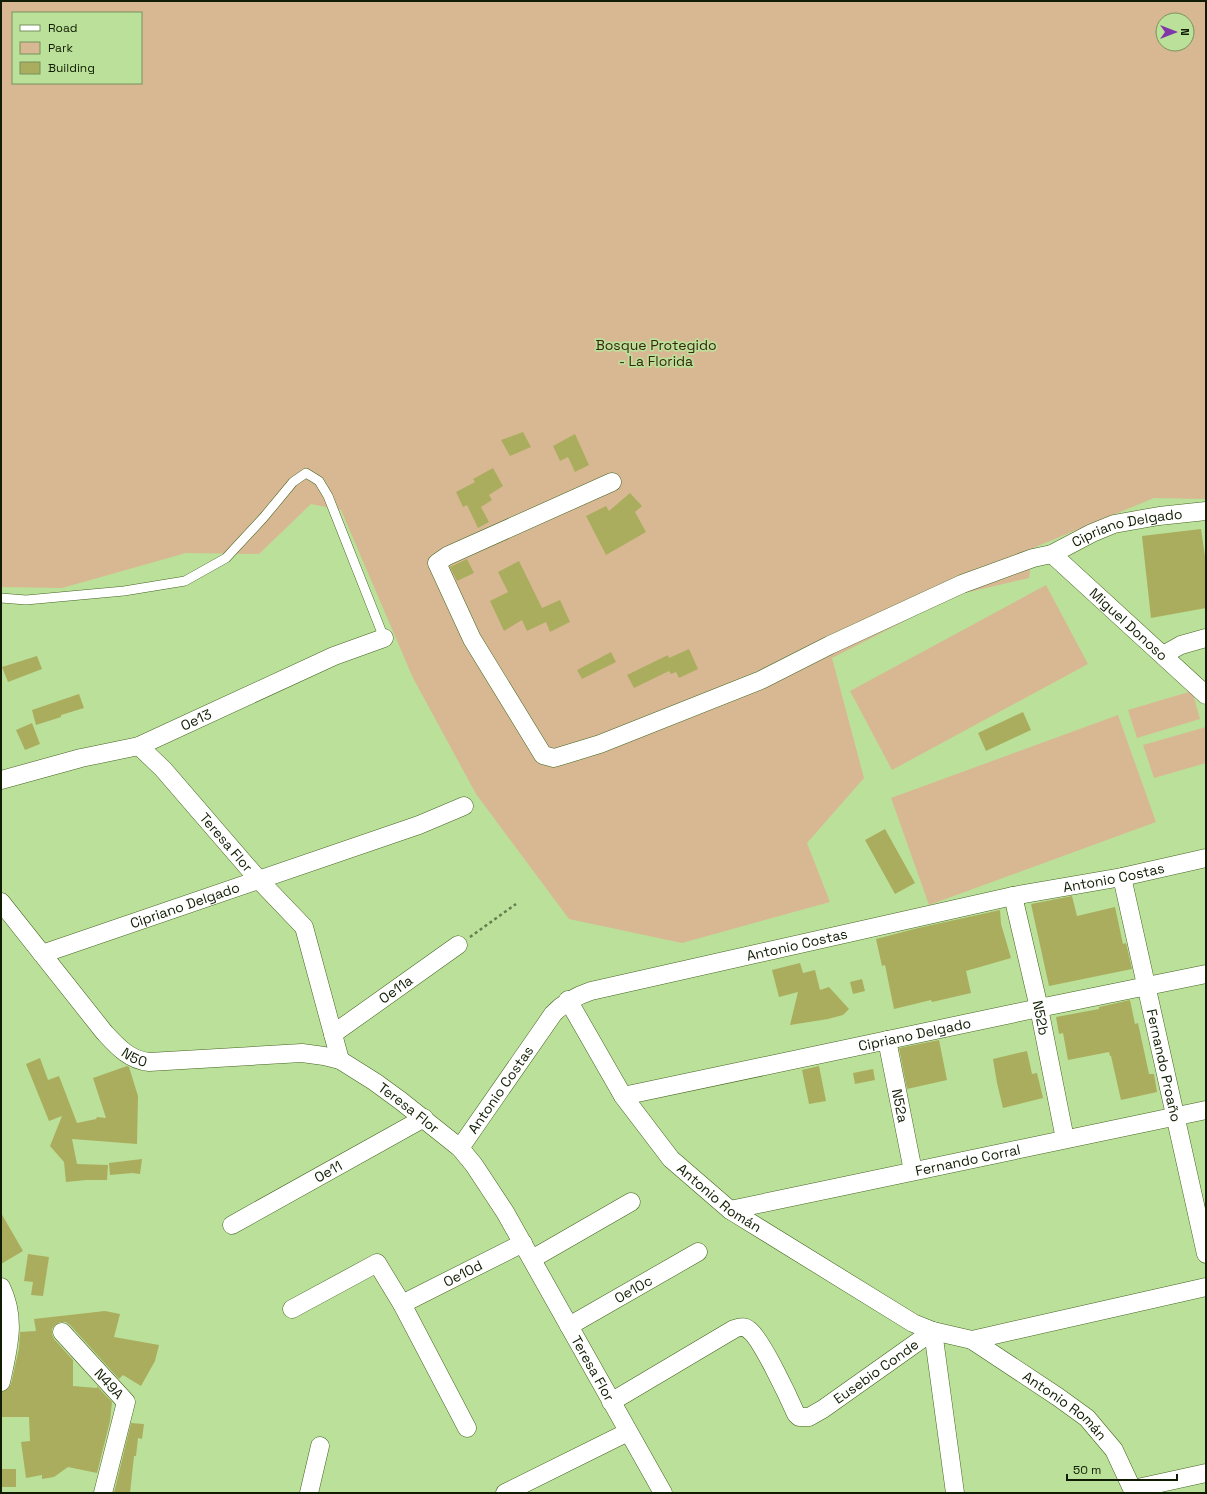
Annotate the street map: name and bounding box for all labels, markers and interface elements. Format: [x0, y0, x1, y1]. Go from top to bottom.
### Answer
legend [12, 12, 142, 84]
north arrow [1155, 12, 1195, 52]
text: Road [48, 20, 77, 36]
text: N [1178, 28, 1192, 36]
text: Park [48, 40, 73, 56]
text: Building [48, 60, 95, 76]
park label: Bosque Protegido - La Florida [595, 336, 717, 370]
street label: Cipriano Delgado [1069, 505, 1183, 551]
street label: Miguel Donoso [1086, 584, 1172, 665]
street label: Oe13 [178, 705, 214, 735]
street label: Teresa Flor [196, 809, 257, 876]
street label: Antonio Costas [1062, 859, 1166, 896]
street label: Cipriano Delgado [128, 878, 242, 932]
street label: Antonio Costas [745, 925, 849, 965]
street label: Oe11a [375, 971, 416, 1008]
street label: N52b [1029, 999, 1053, 1037]
street label: Fernando Proaño [1143, 1007, 1185, 1123]
street label: Cipriano Delgado [857, 1014, 973, 1055]
street label: Antonio Costas [464, 1042, 537, 1137]
street label: N50 [118, 1044, 149, 1071]
street label: Teresa Flor [375, 1078, 443, 1137]
street label: N52a [888, 1087, 912, 1124]
street label: Fernando Corral [914, 1140, 1022, 1180]
street label: Oe11 [311, 1156, 345, 1186]
street label: Antonio Román [673, 1159, 765, 1236]
street label: Oe10d [440, 1256, 485, 1291]
street label: Oe10c [611, 1271, 655, 1307]
street label: Teresa Flor [567, 1332, 619, 1404]
street label: Eusebio Conde [830, 1335, 922, 1408]
street label: N49A [91, 1365, 128, 1403]
street label: Antonio Román [1019, 1367, 1111, 1444]
scale bar [1067, 1456, 1177, 1482]
text: 50 m [1073, 1462, 1101, 1478]

